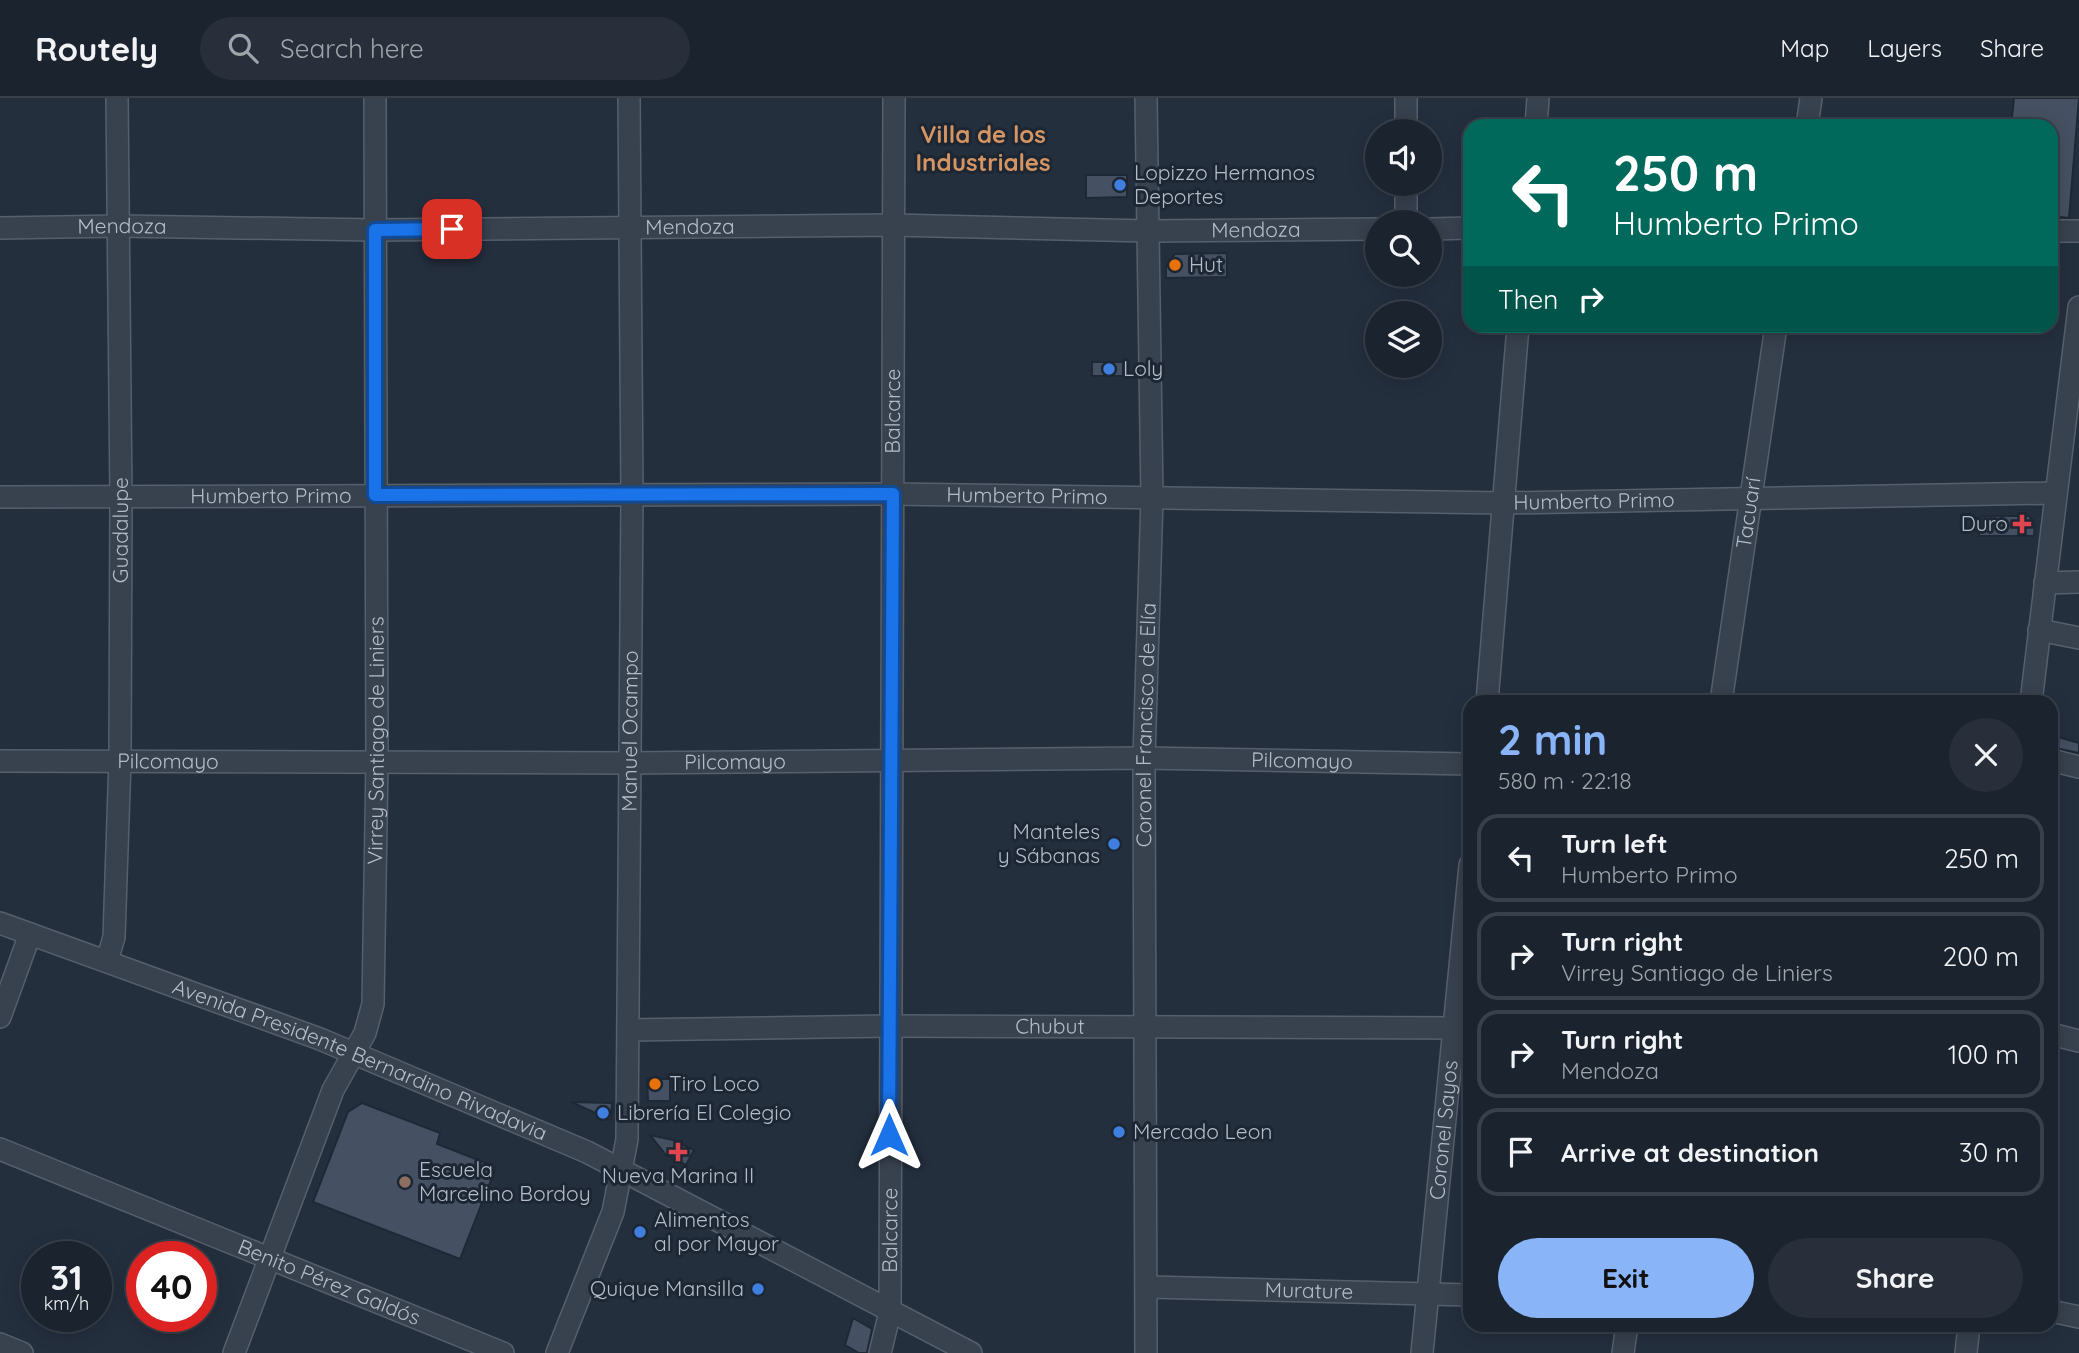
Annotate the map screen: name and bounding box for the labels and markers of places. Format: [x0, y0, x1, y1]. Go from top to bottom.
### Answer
place label: Lopizzo Hermanos Deportes [1134, 159, 1315, 209]
marker: Lopizzo Hermanos Deportes [1112, 177, 1128, 193]
pin [422, 199, 482, 259]
place label: Hut [1189, 251, 1223, 277]
marker: Hut [1167, 257, 1183, 273]
place label: Loly [1123, 355, 1163, 381]
marker: Loly [1101, 361, 1117, 377]
place label: Duro [1961, 510, 2008, 536]
marker: Duro [2014, 516, 2030, 532]
place label: Manteles y Sábanas [998, 818, 1100, 868]
marker: Manteles y Sábanas [1106, 836, 1122, 852]
place label: Tiro Loco [669, 1070, 760, 1096]
marker: Tiro Loco [647, 1076, 663, 1092]
place label: Librería El Colegio [617, 1099, 791, 1125]
marker: Librería El Colegio [595, 1105, 611, 1121]
place label: Mercado Leon [1133, 1118, 1272, 1144]
marker: Mercado Leon [1111, 1124, 1127, 1140]
marker: Nueva Marina II [670, 1144, 686, 1160]
place label: Escuela Marcelino Bordoy [419, 1156, 591, 1206]
place label: Nueva Marina II [602, 1162, 754, 1188]
marker: Escuela Marcelino Bordoy [397, 1174, 413, 1190]
place label: Alimentos al por Mayor [654, 1206, 779, 1256]
marker: Alimentos al por Mayor [632, 1224, 648, 1240]
place label: Quique Mansilla [590, 1275, 744, 1301]
marker: Quique Mansilla [750, 1281, 766, 1297]

